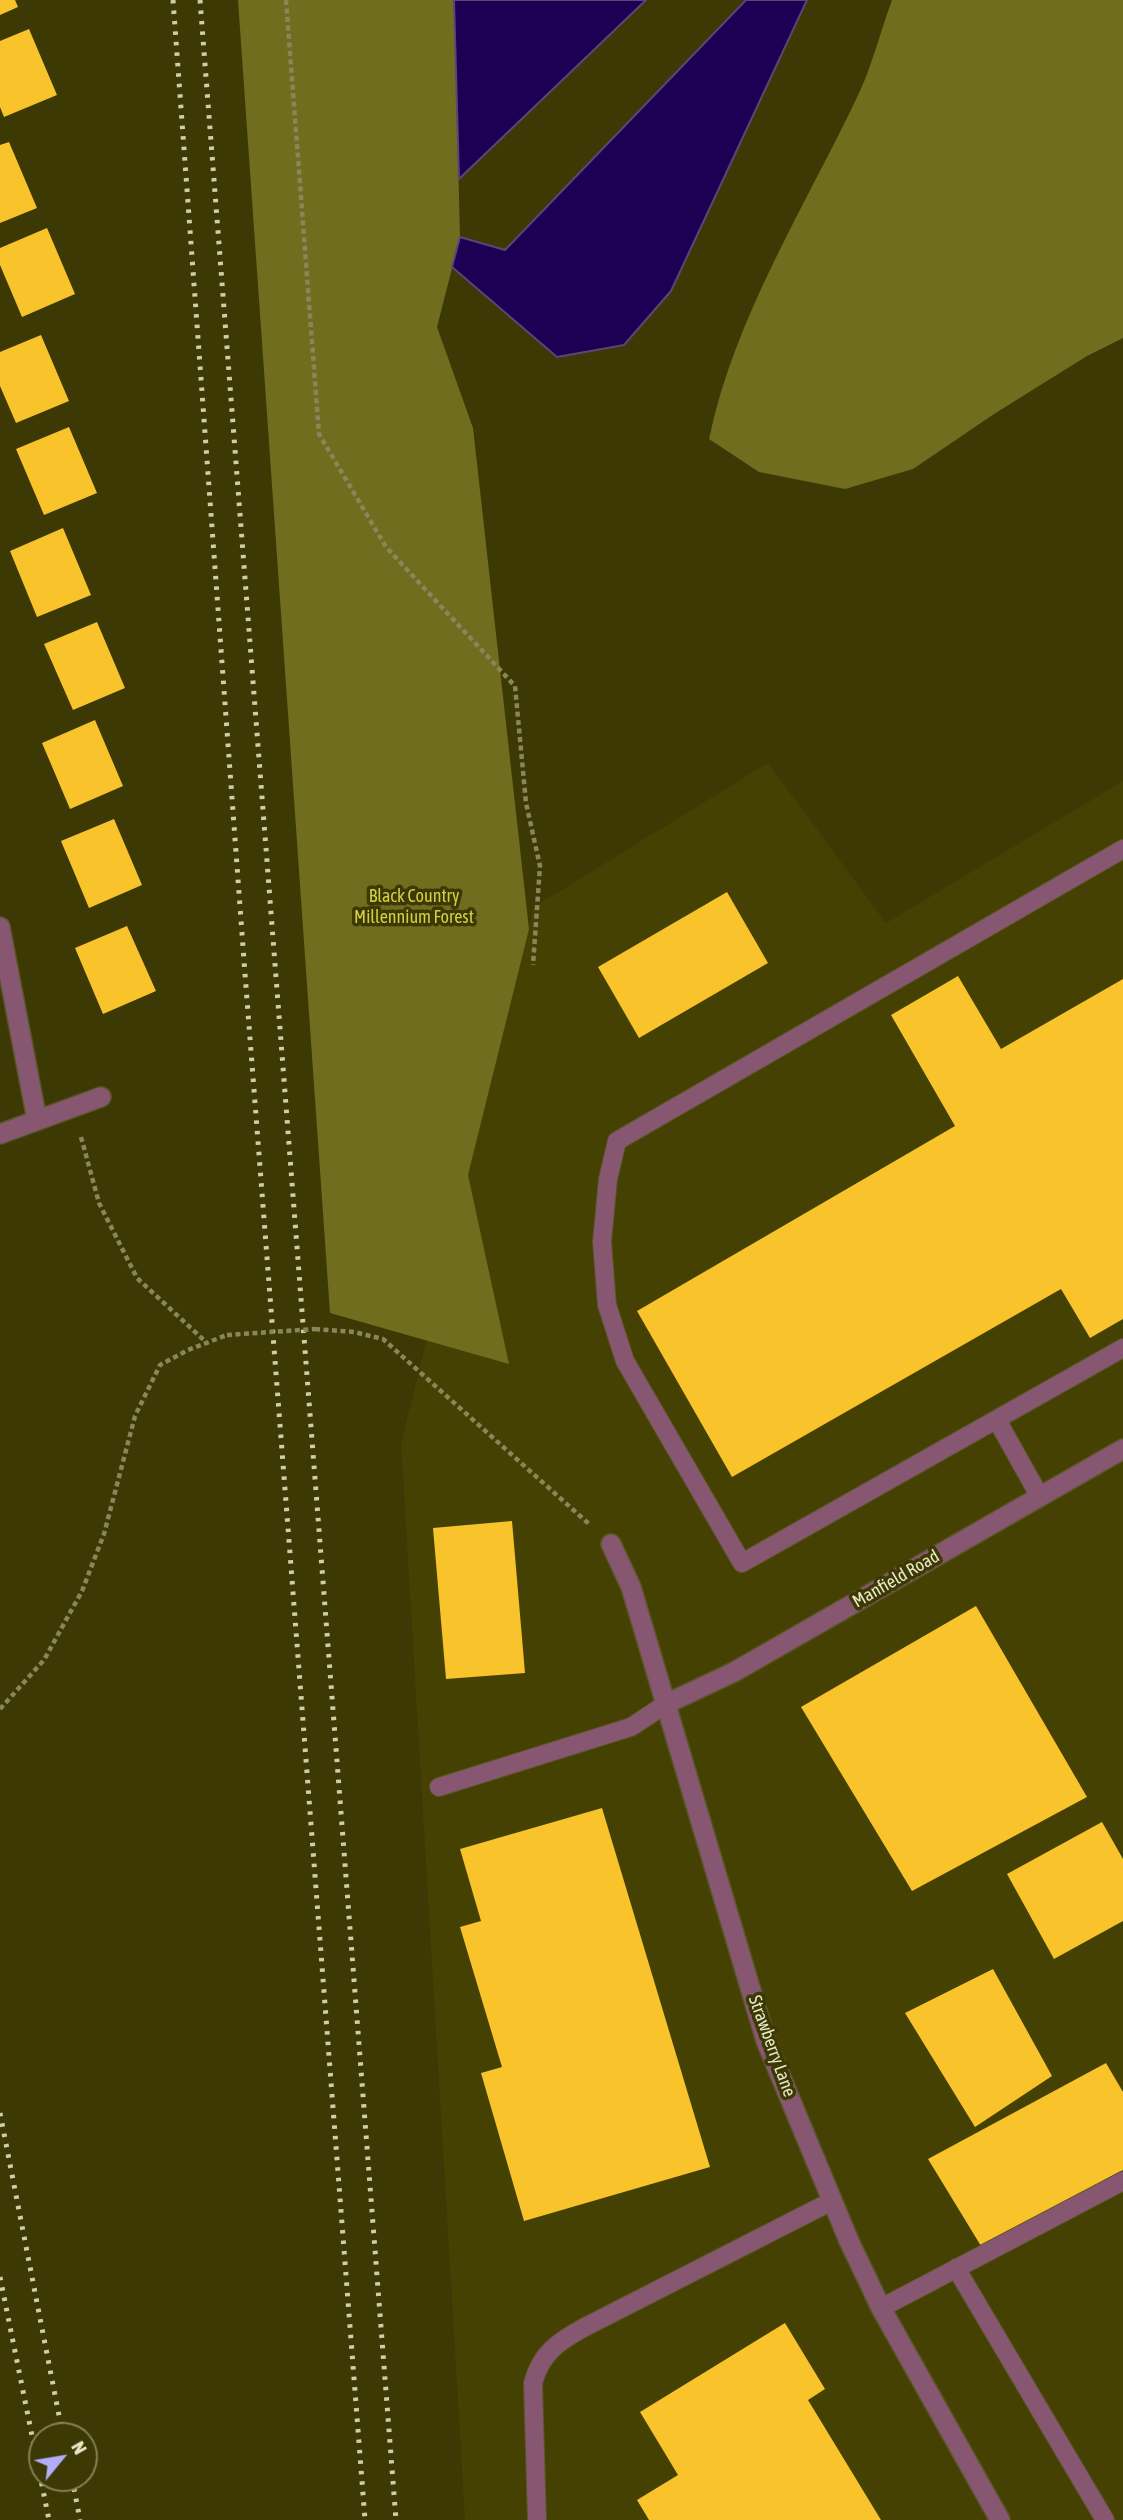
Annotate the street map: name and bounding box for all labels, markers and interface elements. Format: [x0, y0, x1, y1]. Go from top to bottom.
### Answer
park label: Black Country Millennium Forest [354, 885, 474, 928]
street label: Manfield Road [849, 1546, 943, 1612]
street label: Strawberry Lane [744, 1992, 800, 2100]
north arrow [28, 2422, 98, 2492]
text: N [67, 2437, 92, 2458]

